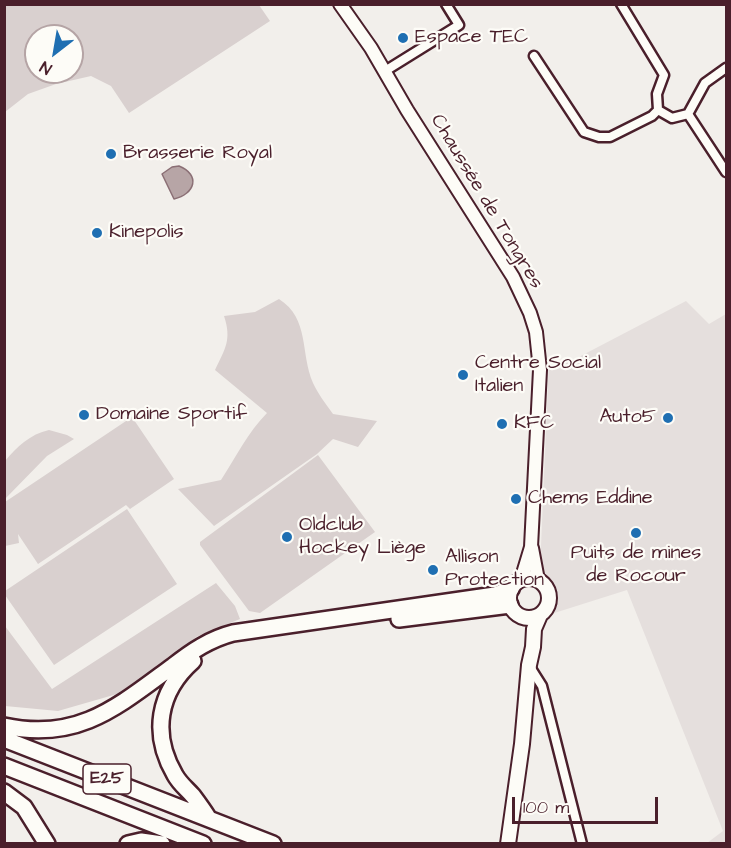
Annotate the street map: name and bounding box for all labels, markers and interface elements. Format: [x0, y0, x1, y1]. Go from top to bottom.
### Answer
north arrow [24, 24, 84, 84]
place label: Espace TEC [415, 26, 528, 50]
marker: Espace TEC [396, 31, 410, 45]
text: N [36, 56, 56, 80]
street label: Chaussée de Tongres [424, 110, 548, 294]
place label: Brasserie Royal [123, 142, 272, 166]
marker: Brasserie Royal [104, 147, 118, 161]
place label: Kinepolis [109, 221, 184, 245]
marker: Kinepolis [90, 226, 104, 240]
place label: Centre Social Italien [475, 352, 601, 399]
marker: Centre Social Italien [456, 368, 470, 382]
place label: Domaine Sportif [96, 403, 247, 427]
place label: Auto5 [600, 406, 656, 430]
marker: Domaine Sportif [77, 408, 91, 422]
marker: Auto5 [661, 411, 675, 425]
place label: KFC [514, 412, 554, 436]
marker: KFC [495, 417, 509, 431]
place label: Chems Eddine [528, 487, 653, 511]
marker: Chems Eddine [509, 492, 523, 506]
place label: Oldclub Hockey Liège [299, 514, 426, 561]
marker: Puits de mines de Rocour [629, 526, 643, 540]
marker: Oldclub Hockey Liège [280, 530, 294, 544]
place label: Puits de mines de Rocour [571, 542, 701, 589]
place label: Allison Protection [445, 546, 544, 593]
marker: Allison Protection [426, 563, 440, 577]
road number: E25 [83, 764, 131, 794]
scale bar [515, 785, 660, 823]
text: 100 m [523, 795, 569, 820]

